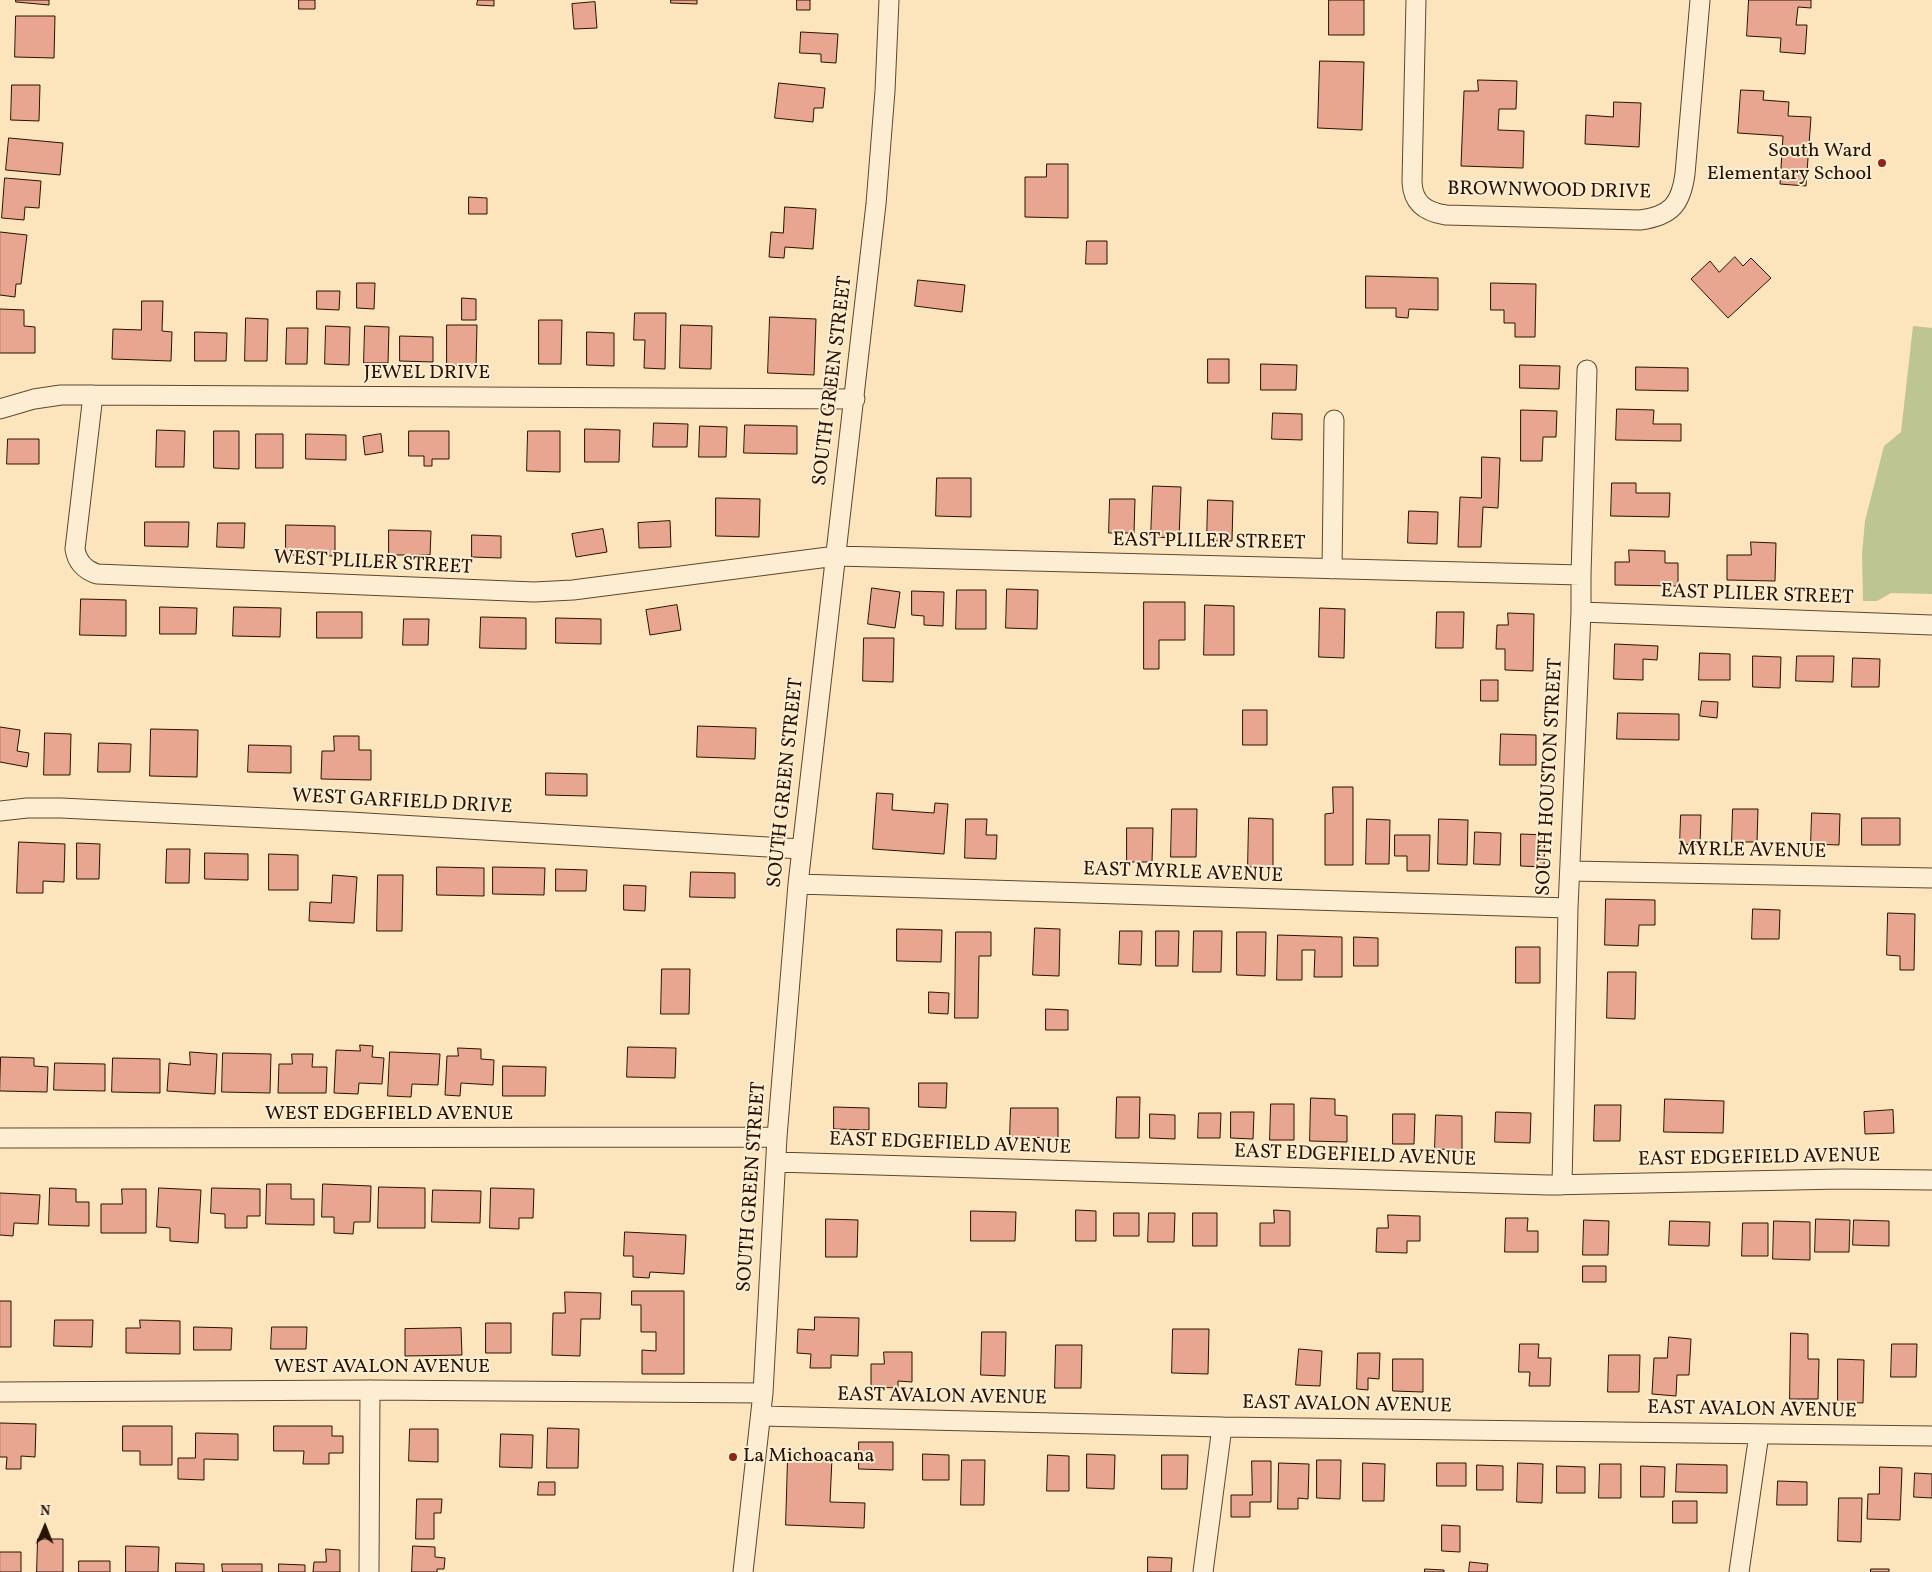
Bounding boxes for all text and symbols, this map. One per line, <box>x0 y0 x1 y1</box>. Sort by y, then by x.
place label: South Ward Elementary School <box>1707 140 1872 187</box>
marker: South Ward Elementary School <box>1876 157 1888 169</box>
street label: BROWNWOOD DRIVE <box>1447 178 1651 206</box>
street label: SOUTH GREEN STREET <box>809 275 859 487</box>
street label: JEWEL DRIVE <box>364 362 490 386</box>
street label: EAST PLILER STREET <box>1112 529 1306 557</box>
street label: WEST PLILER STREET <box>273 547 473 581</box>
street label: EAST PLILER STREET <box>1660 581 1854 611</box>
street label: SOUTH HOUSTON STREET <box>1533 657 1569 897</box>
street label: SOUTH GREEN STREET <box>764 677 810 889</box>
street label: WEST GARFIELD DRIVE <box>291 785 513 821</box>
street label: MYRLE AVENUE <box>1677 839 1827 865</box>
street label: EAST MYRLE AVENUE <box>1082 859 1284 889</box>
street label: SOUTH GREEN STREET <box>734 1081 772 1293</box>
street label: WEST EDGEFIELD AVENUE <box>265 1103 513 1127</box>
street label: EAST EDGEFIELD AVENUE <box>828 1129 1072 1161</box>
street label: EAST EDGEFIELD AVENUE <box>1233 1141 1477 1173</box>
street label: EAST EDGEFIELD AVENUE <box>1638 1145 1880 1173</box>
street label: WEST AVALON AVENUE <box>274 1356 490 1380</box>
street label: EAST AVALON AVENUE <box>837 1384 1047 1412</box>
street label: EAST AVALON AVENUE <box>1242 1392 1452 1420</box>
street label: EAST AVALON AVENUE <box>1647 1397 1857 1425</box>
place label: La Michoacana <box>743 1445 875 1469</box>
marker: La Michoacana <box>727 1451 739 1463</box>
north arrow <box>20 1502 70 1552</box>
text: N <box>40 1502 51 1521</box>

